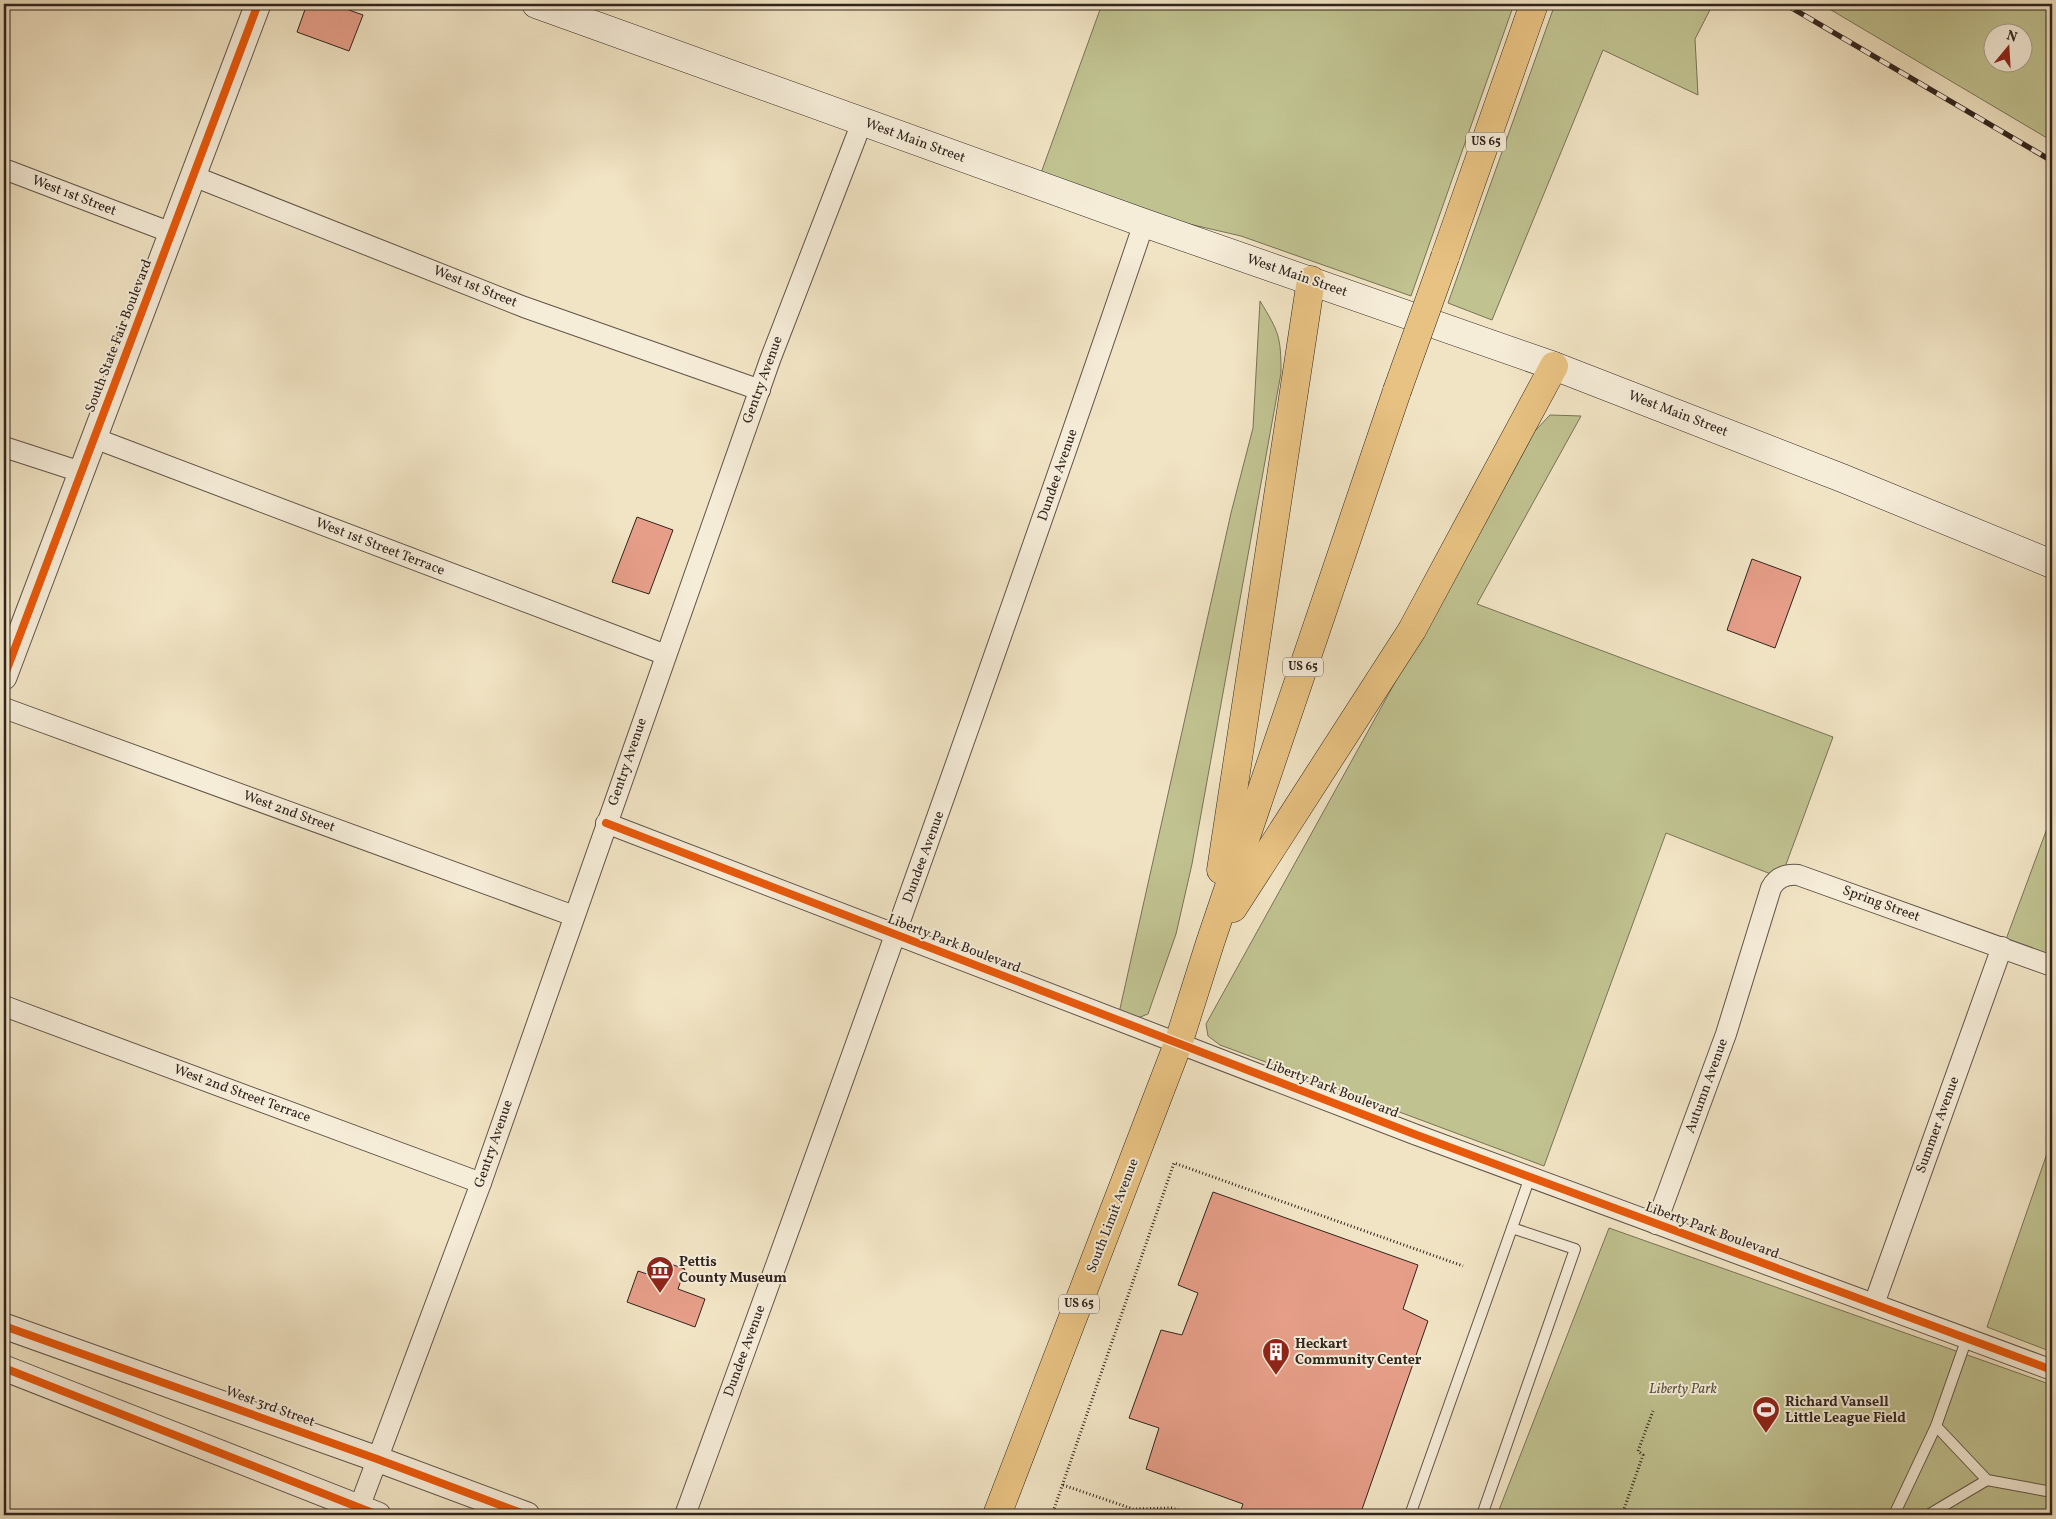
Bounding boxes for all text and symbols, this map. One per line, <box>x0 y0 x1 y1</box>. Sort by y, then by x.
north arrow <box>1984 22 2034 72</box>
text: N <box>2004 26 2019 48</box>
street label: West Main Street <box>862 114 968 168</box>
road number: US 65 <box>1466 132 1506 152</box>
street label: West 1st Street <box>29 171 119 221</box>
street label: West Main Street <box>1244 250 1350 302</box>
street label: South State Fair Boulevard <box>81 257 157 415</box>
street label: West 1st Street <box>430 262 520 313</box>
street label: Gentry Avenue <box>738 333 788 426</box>
street label: West Main Street <box>1625 386 1731 442</box>
street label: Dundee Avenue <box>1033 426 1083 524</box>
street label: West 1st Street Terrace <box>313 514 448 581</box>
road number: US 65 <box>1283 658 1323 676</box>
street label: Gentry Avenue <box>604 715 652 808</box>
street label: West 2nd Street <box>240 787 338 837</box>
street label: Dundee Avenue <box>899 808 950 905</box>
street label: Spring Street <box>1840 881 1922 927</box>
street label: Liberty Park Boulevard <box>885 910 1023 978</box>
street label: Autumn Avenue <box>1681 1036 1733 1136</box>
street label: Liberty Park Boulevard <box>1263 1055 1401 1123</box>
street label: West 2nd Street Terrace <box>171 1060 313 1128</box>
street label: Summer Avenue <box>1912 1074 1964 1176</box>
street label: Gentry Avenue <box>470 1097 518 1190</box>
street label: South Limit Avenue <box>1082 1156 1144 1276</box>
street label: Liberty Park Boulevard <box>1642 1198 1782 1264</box>
place label: Pettis County Museum <box>679 1253 787 1288</box>
museum icon: Pettis County Museum <box>645 1255 675 1294</box>
road number: US 65 <box>1059 1295 1099 1314</box>
street label: Dundee Avenue <box>720 1302 771 1399</box>
place label: Heckart Community Center <box>1295 1335 1422 1370</box>
building icon: Heckart Community Center <box>1261 1337 1291 1376</box>
park label: Liberty Park <box>1649 1380 1717 1399</box>
street label: West 3rd Street <box>223 1382 317 1432</box>
place label: Richard Vansell Little League Field <box>1785 1393 1906 1428</box>
sports icon: Richard Vansell Little League Field <box>1751 1395 1781 1434</box>

